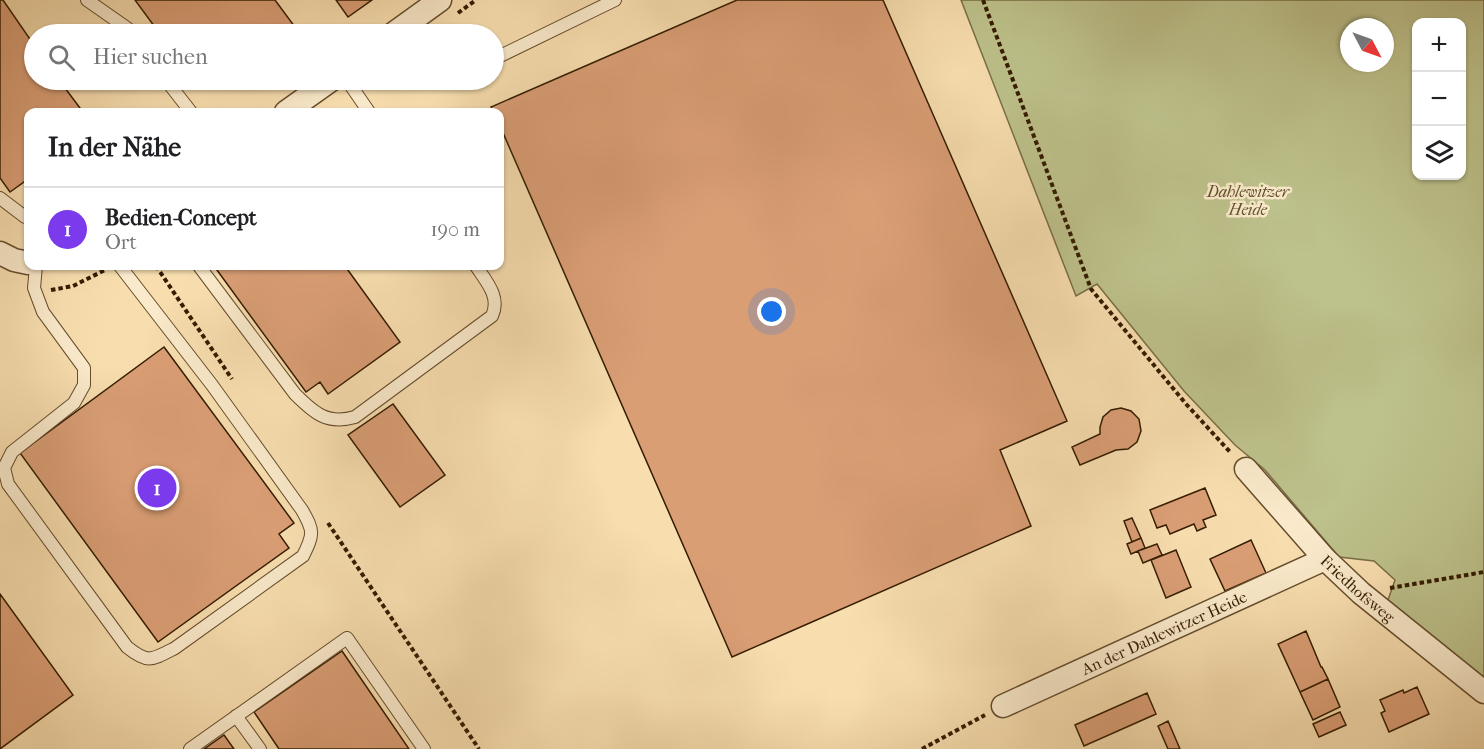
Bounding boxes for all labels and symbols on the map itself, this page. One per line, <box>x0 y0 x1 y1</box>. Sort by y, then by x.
north arrow <box>1340 18 1394 72</box>
park label: Dahlewitzer Heide <box>1206 182 1291 219</box>
your location <box>757 297 786 326</box>
pin: 1 <box>138 466 176 510</box>
street label: Friedhofsweg <box>1317 551 1399 627</box>
street label: An der Dahlewitzer Heide <box>1078 587 1250 679</box>

